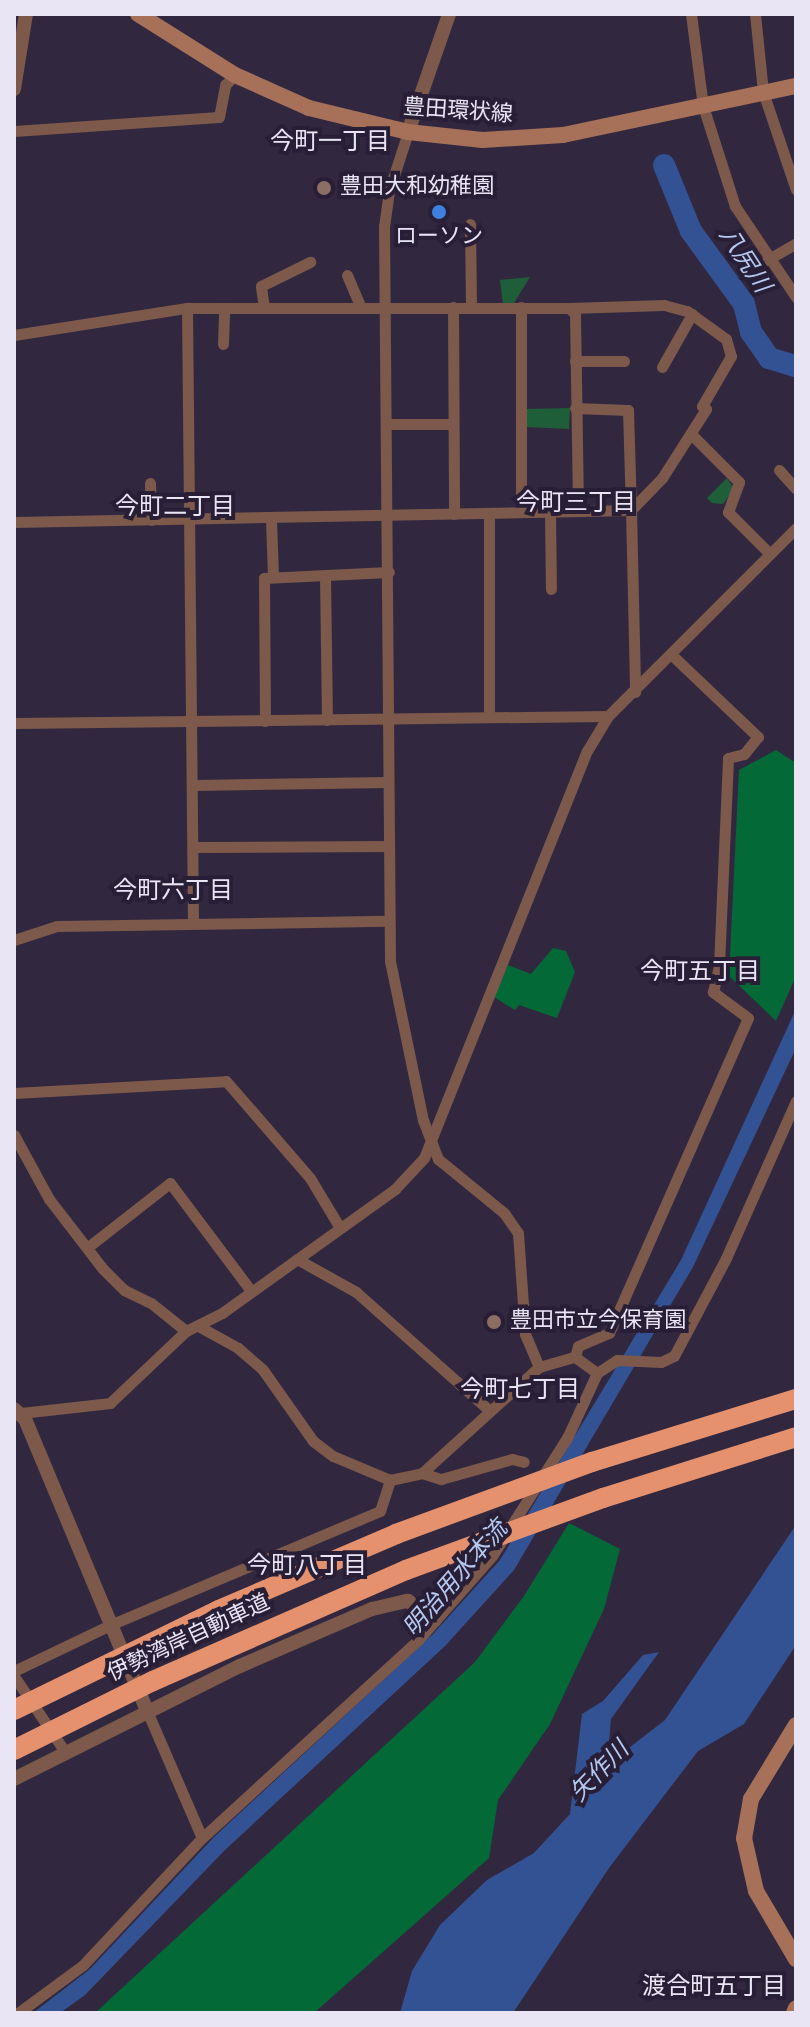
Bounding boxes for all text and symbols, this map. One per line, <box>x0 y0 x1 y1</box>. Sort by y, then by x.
street label: 豊田環状線 <box>402 95 514 129</box>
district label: 今町一丁目 <box>270 130 390 158</box>
place label: 豊田大和幼稚園 <box>340 175 494 201</box>
marker: 豊田大和幼稚園 <box>315 179 333 197</box>
marker: ローソン <box>430 203 448 221</box>
water label: 八尻川 <box>711 223 775 299</box>
place label: ローソン <box>395 225 483 251</box>
district label: 今町三丁目 <box>516 491 636 519</box>
district label: 今町二丁目 <box>115 495 235 523</box>
district label: 今町六丁目 <box>113 879 233 907</box>
district label: 今町五丁目 <box>640 960 760 988</box>
place label: 豊田市立今保育園 <box>510 1309 686 1335</box>
marker: 豊田市立今保育園 <box>485 1313 503 1331</box>
district label: 今町七丁目 <box>460 1378 580 1406</box>
water label: 明治用水本流 <box>399 1516 515 1644</box>
district label: 今町八丁目 <box>247 1554 367 1582</box>
street label: 伊勢湾岸自動車道 <box>104 1590 274 1688</box>
water label: 矢作川 <box>566 1737 636 1809</box>
district label: 渡合町五丁目 <box>642 1975 786 2003</box>

